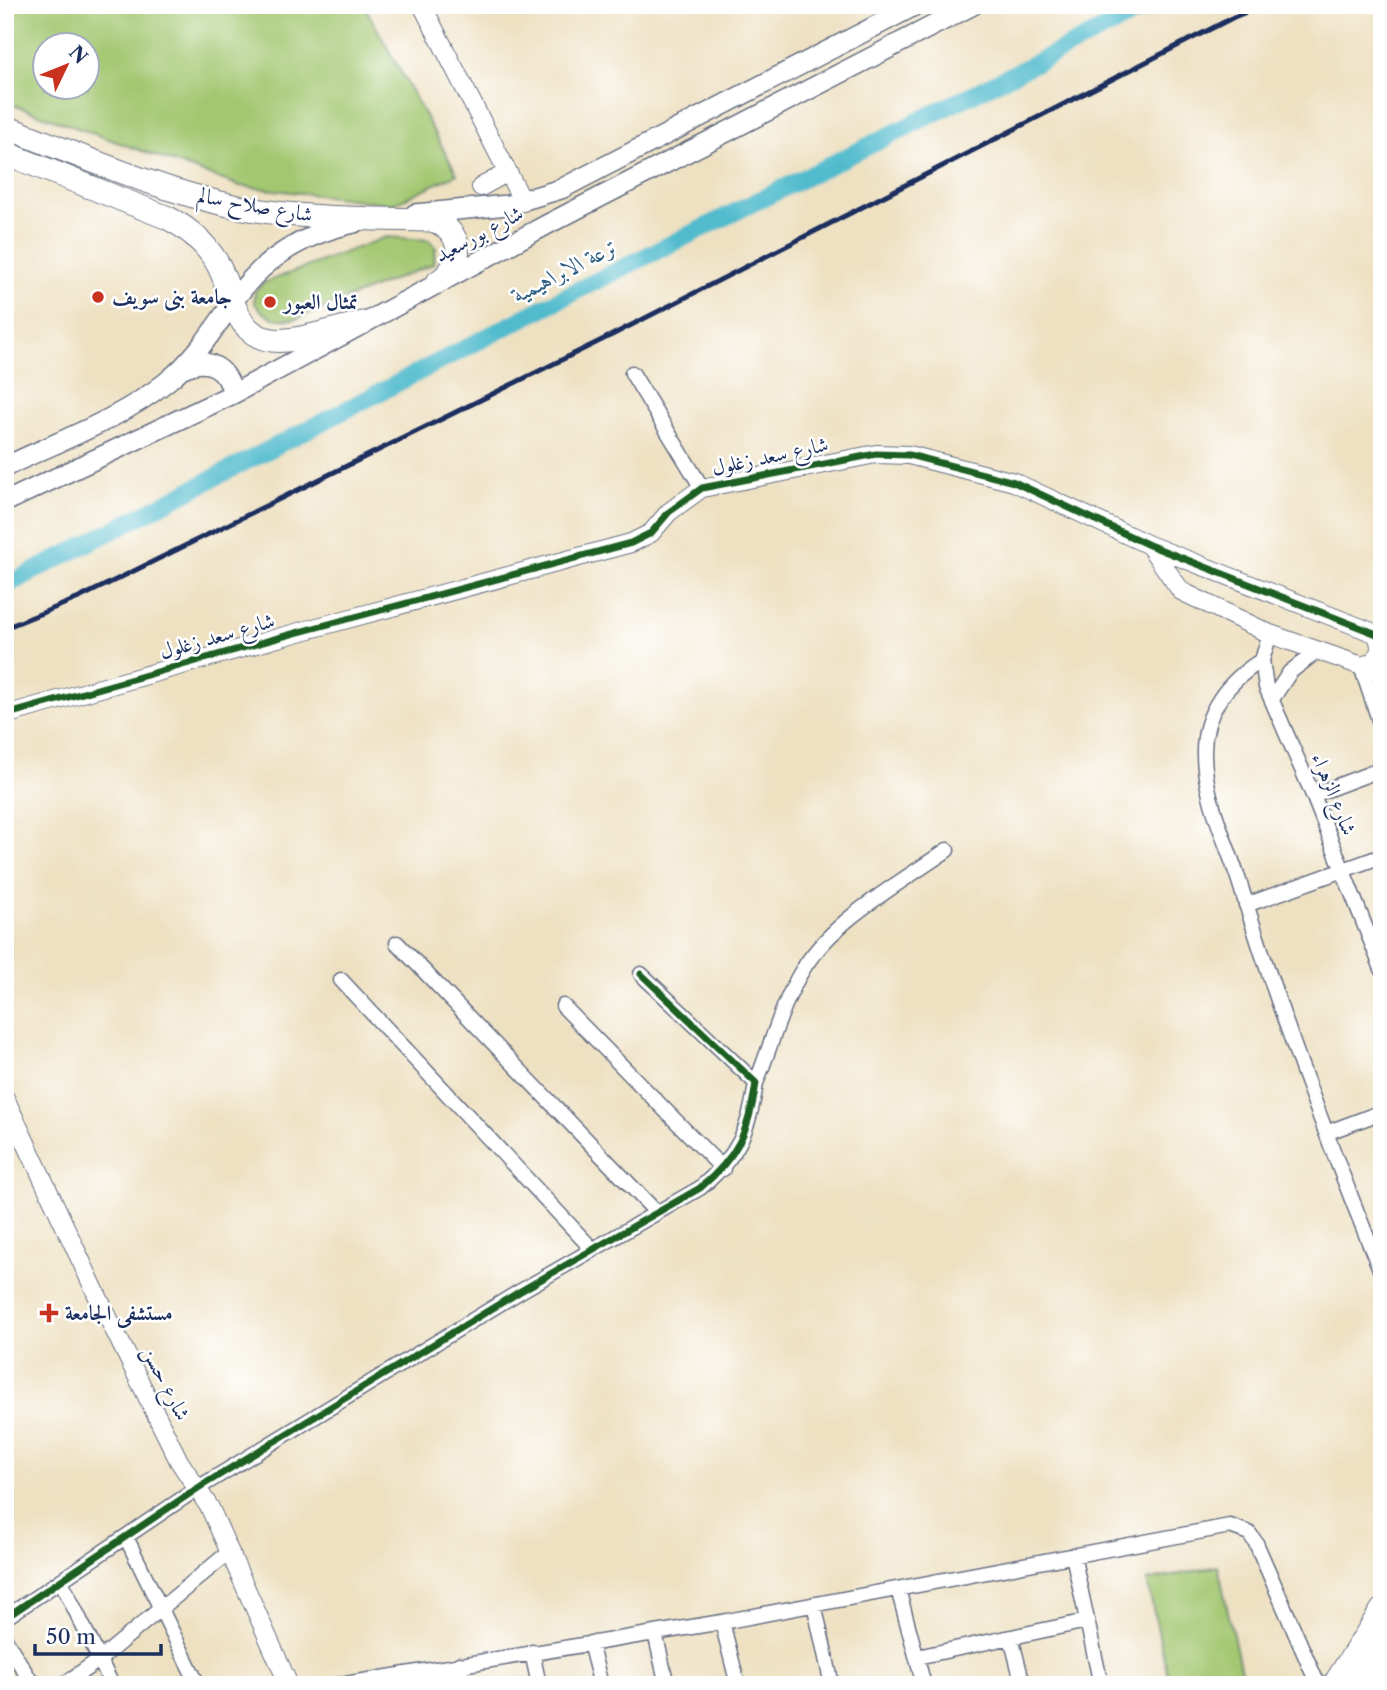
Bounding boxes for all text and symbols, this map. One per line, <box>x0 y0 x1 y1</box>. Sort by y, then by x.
north arrow <box>32 32 102 102</box>
text: N <box>64 41 92 69</box>
street label: شارع صلاح سالم <box>194 182 315 234</box>
street label: شارع بورسعيد <box>430 200 530 272</box>
water label: ترعة الابراهيمية <box>506 231 622 309</box>
place label: جامعة بنى سويف <box>112 284 232 311</box>
marker: جامعة بنى سويف <box>90 289 106 305</box>
place label: تمثال العبور <box>282 289 358 315</box>
marker: تمثال العبور <box>262 294 278 310</box>
street label: شارع سعد زغلول <box>709 431 832 486</box>
street label: شارع سعد زغلول <box>156 607 279 670</box>
street label: شارع الزهراء <box>1301 749 1362 841</box>
place label: مستشفى الجامعة <box>65 1300 173 1329</box>
marker: مستشفى الجامعة <box>39 1303 59 1323</box>
street label: شارع حسن <box>132 1341 196 1427</box>
scale bar <box>35 1613 161 1657</box>
text: 50 m <box>46 1624 96 1649</box>

